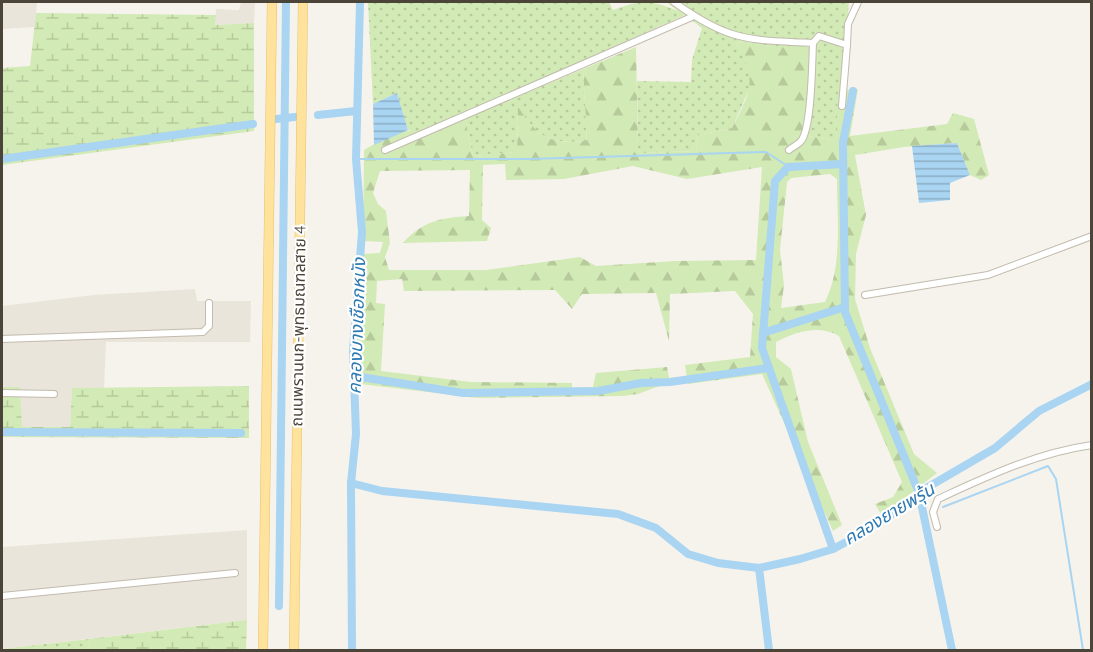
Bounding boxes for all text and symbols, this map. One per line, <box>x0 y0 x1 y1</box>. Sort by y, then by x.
street label: ถนนพรานนก-พุทธมณฑลสาย 4 <box>286 225 310 427</box>
water label: คลองบางเชือกหนัง <box>343 256 370 395</box>
water label: คลองยายพรุ้น <box>839 477 939 550</box>

